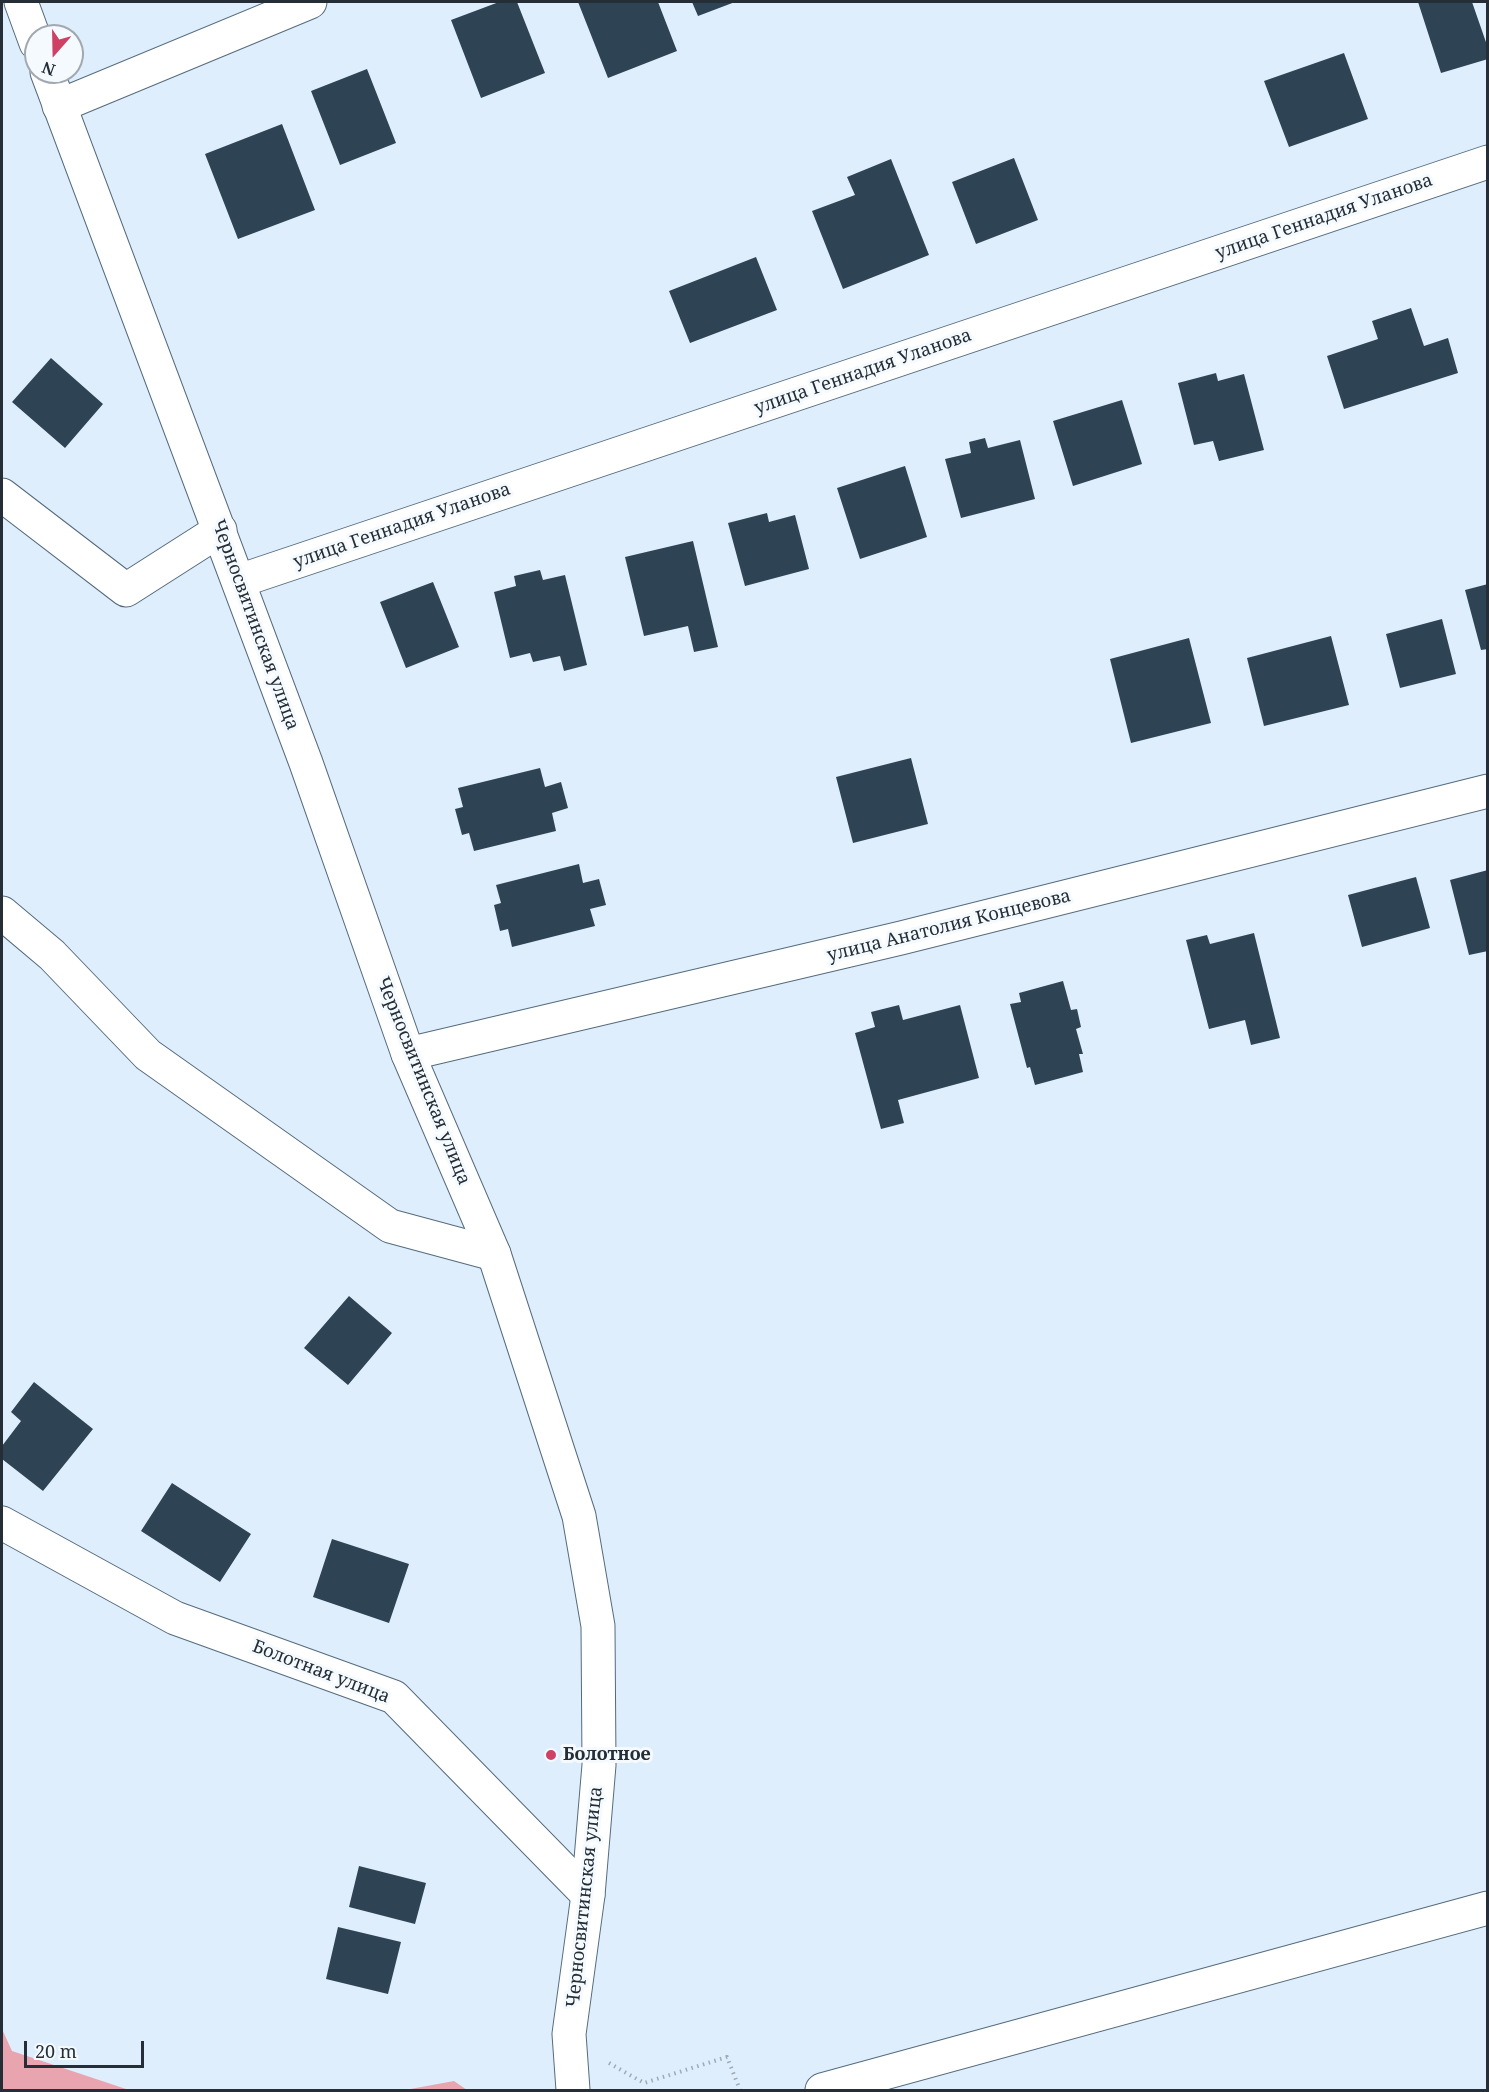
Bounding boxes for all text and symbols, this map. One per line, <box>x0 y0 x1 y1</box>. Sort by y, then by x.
north arrow <box>24 24 84 84</box>
text: N <box>39 57 58 82</box>
street label: улица Геннадия Уланова <box>1213 170 1435 264</box>
street label: улица Геннадия Уланова <box>752 325 974 419</box>
street label: улица Геннадия Уланова <box>291 479 513 573</box>
street label: Черносвитинская улица <box>207 517 303 733</box>
street label: улица Анатолия Концевова <box>825 885 1073 967</box>
street label: Черносвитинская улица <box>371 974 475 1188</box>
street label: Болотная улица <box>249 1636 393 1708</box>
place label: Болотное <box>563 1744 651 1766</box>
marker: Болотное <box>544 1748 558 1762</box>
street label: Черносвитинская улица <box>563 1785 607 2009</box>
scale bar <box>27 2029 147 2067</box>
text: 20 m <box>35 2039 77 2063</box>

